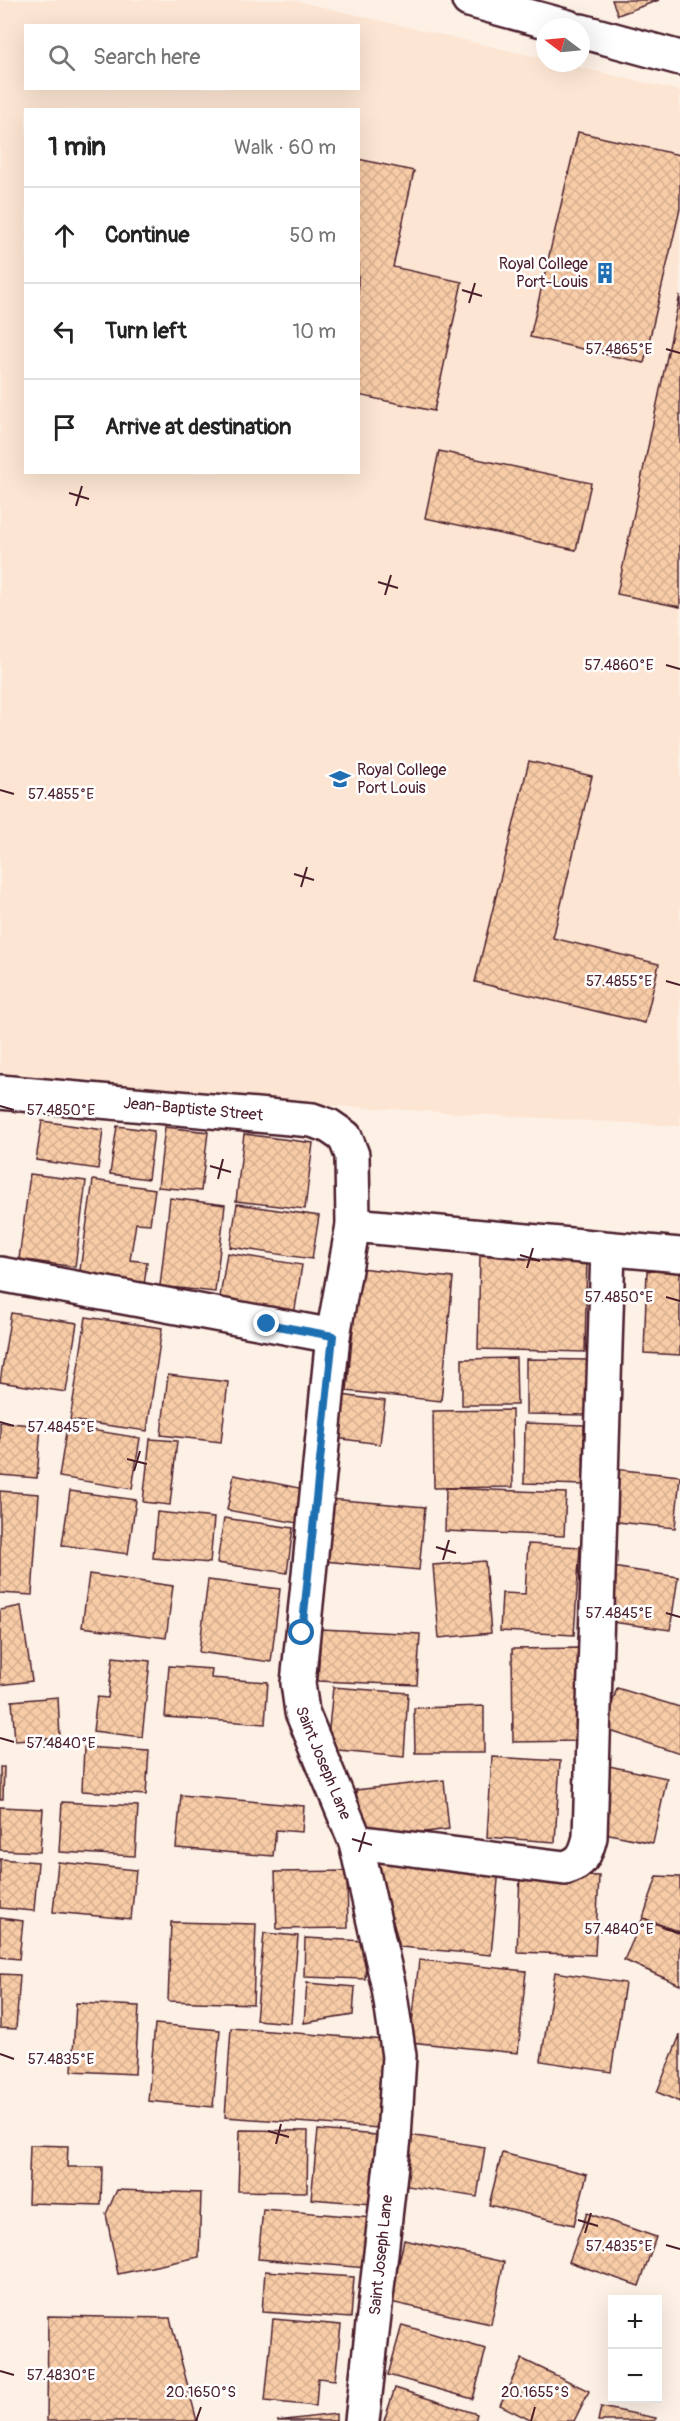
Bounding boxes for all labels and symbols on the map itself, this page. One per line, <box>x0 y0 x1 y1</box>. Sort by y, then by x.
north arrow <box>536 18 590 72</box>
place label: Royal College Port-Louis <box>499 254 588 292</box>
building icon: Royal College Port-Louis <box>593 261 617 285</box>
text: 57.4865°E <box>586 340 653 359</box>
text: 57.4860°E <box>585 656 654 675</box>
place label: Royal College Port Louis <box>357 760 446 798</box>
school or university icon: Royal College Port Louis <box>328 767 352 791</box>
text: 57.4855°E <box>28 785 94 804</box>
text: 57.4855°E <box>586 972 652 991</box>
street label: Jean-Baptiste Street <box>123 1093 264 1126</box>
text: 57.4850°E <box>27 1101 95 1120</box>
text: 57.4850°E <box>585 1288 653 1307</box>
route end <box>253 1310 279 1336</box>
text: 57.4845°E <box>28 1418 95 1437</box>
text: 57.4845°E <box>586 1604 653 1623</box>
route start <box>288 1619 314 1645</box>
street label: Saint Joseph Lane <box>291 1705 356 1823</box>
text: 57.4840°E <box>27 1734 96 1753</box>
text: 57.4840°E <box>585 1920 654 1939</box>
text: 57.4835°E <box>28 2050 94 2069</box>
street label: Saint Joseph Lane <box>365 2194 397 2316</box>
text: 57.4835°E <box>586 2237 652 2256</box>
text: 57.4830°E <box>27 2366 95 2385</box>
text: 20.1650°S <box>166 2383 236 2402</box>
text: 20.1655°S <box>501 2383 569 2402</box>

